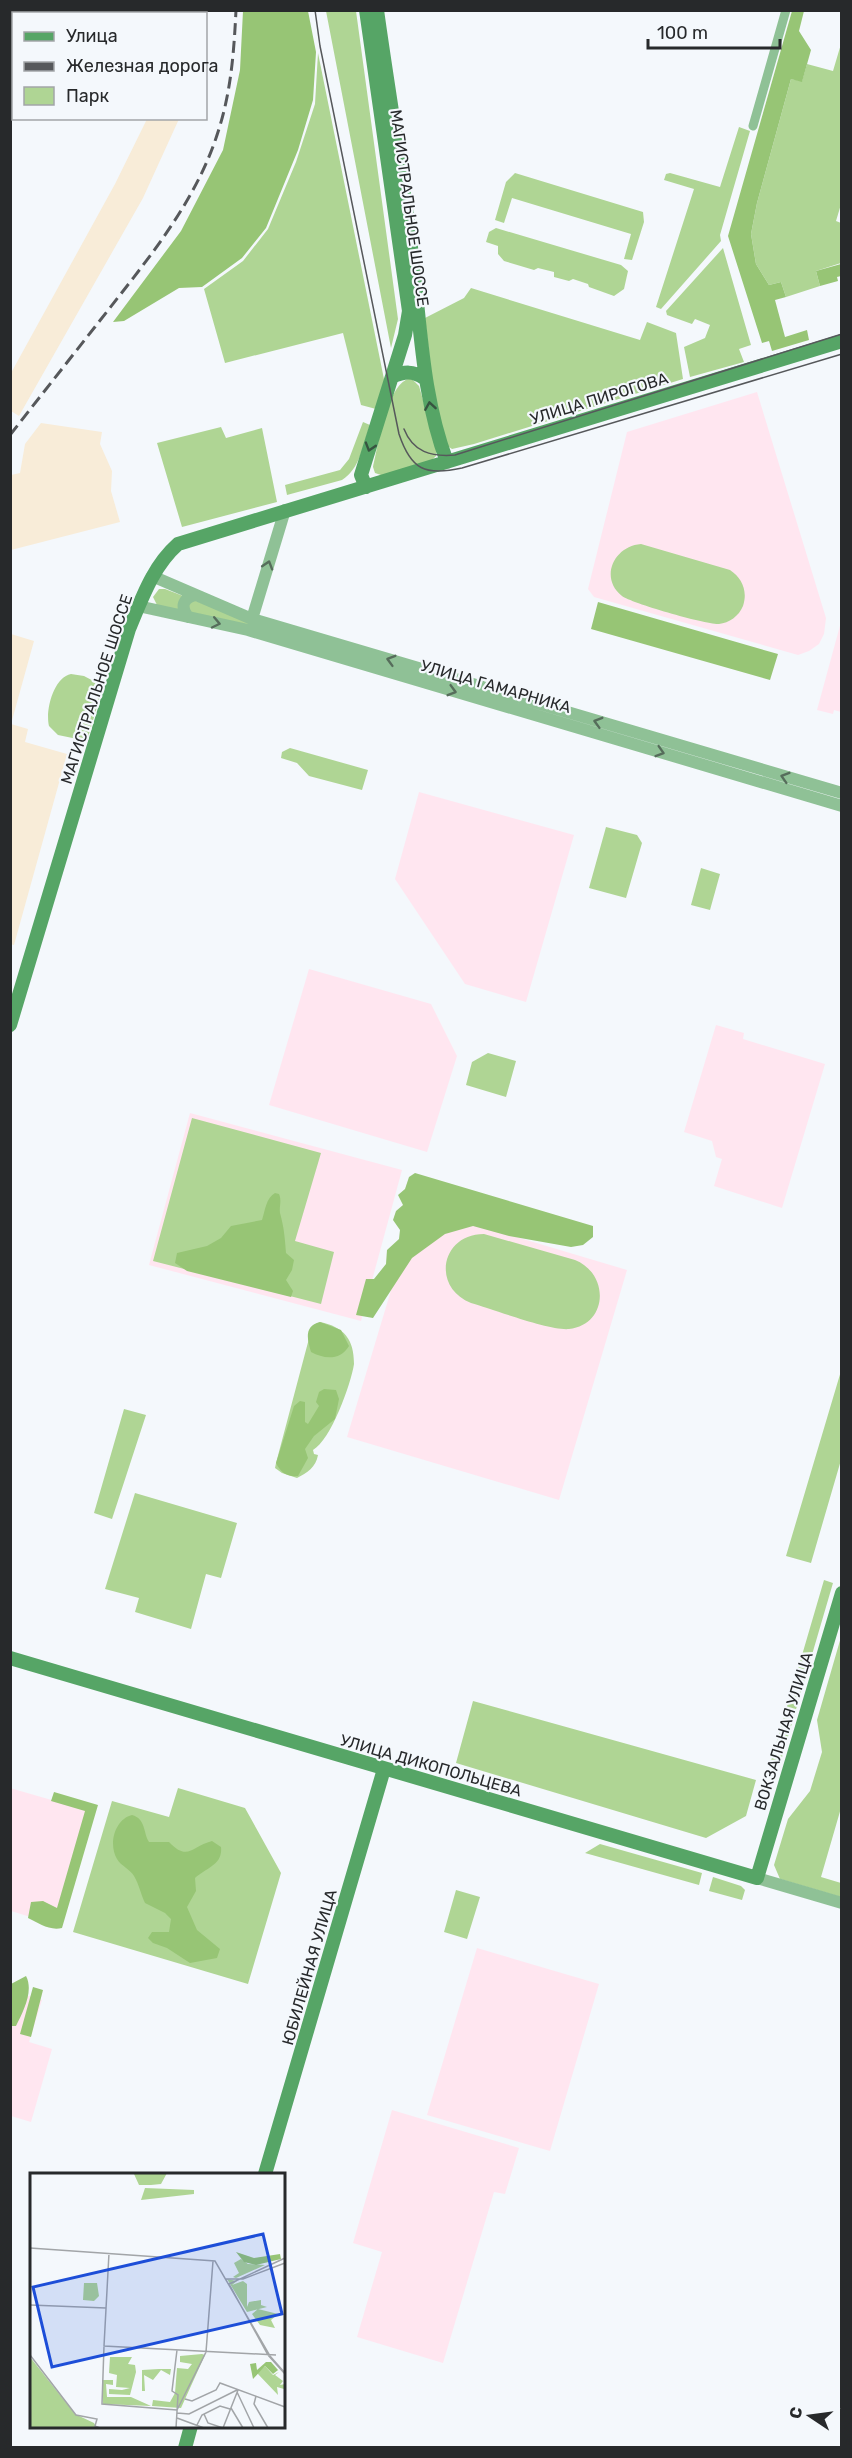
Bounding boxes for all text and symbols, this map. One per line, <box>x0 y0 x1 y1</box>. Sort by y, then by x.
legend <box>12 12 207 120</box>
scale bar <box>648 12 780 50</box>
text: 100 m <box>657 22 708 44</box>
text: Улица <box>66 25 118 47</box>
text: Железная дорога <box>66 55 219 77</box>
text: Парк <box>66 85 110 107</box>
street label: МАГИСТРАЛЬНОЕ ШОССЕ <box>386 108 433 308</box>
street label: УЛИЦА ПИРОГОВА <box>528 368 671 429</box>
one-way arrow <box>424 401 437 411</box>
one-way arrow <box>365 441 377 452</box>
one-way arrow <box>261 560 273 571</box>
street label: МАГИСТРАЛЬНОЕ ШОССЕ <box>57 592 136 787</box>
one-way arrow <box>211 616 221 629</box>
one-way arrow <box>386 655 397 667</box>
street label: УЛИЦА ГАМАРНИКА <box>418 656 573 717</box>
one-way arrow <box>447 684 457 696</box>
one-way arrow <box>593 716 603 729</box>
one-way arrow <box>654 745 665 757</box>
one-way arrow <box>780 772 791 784</box>
street label: ВОКЗАЛЬНАЯ УЛИЦА <box>750 1649 817 1813</box>
street label: УЛИЦА ДИКОПОЛЬЦЕВА <box>338 1730 524 1801</box>
street label: ЮБИЛЕЙНАЯ УЛИЦА <box>278 1887 341 2047</box>
inset map <box>30 2173 285 2428</box>
north arrow <box>780 2386 840 2446</box>
text: С <box>785 2405 806 2420</box>

